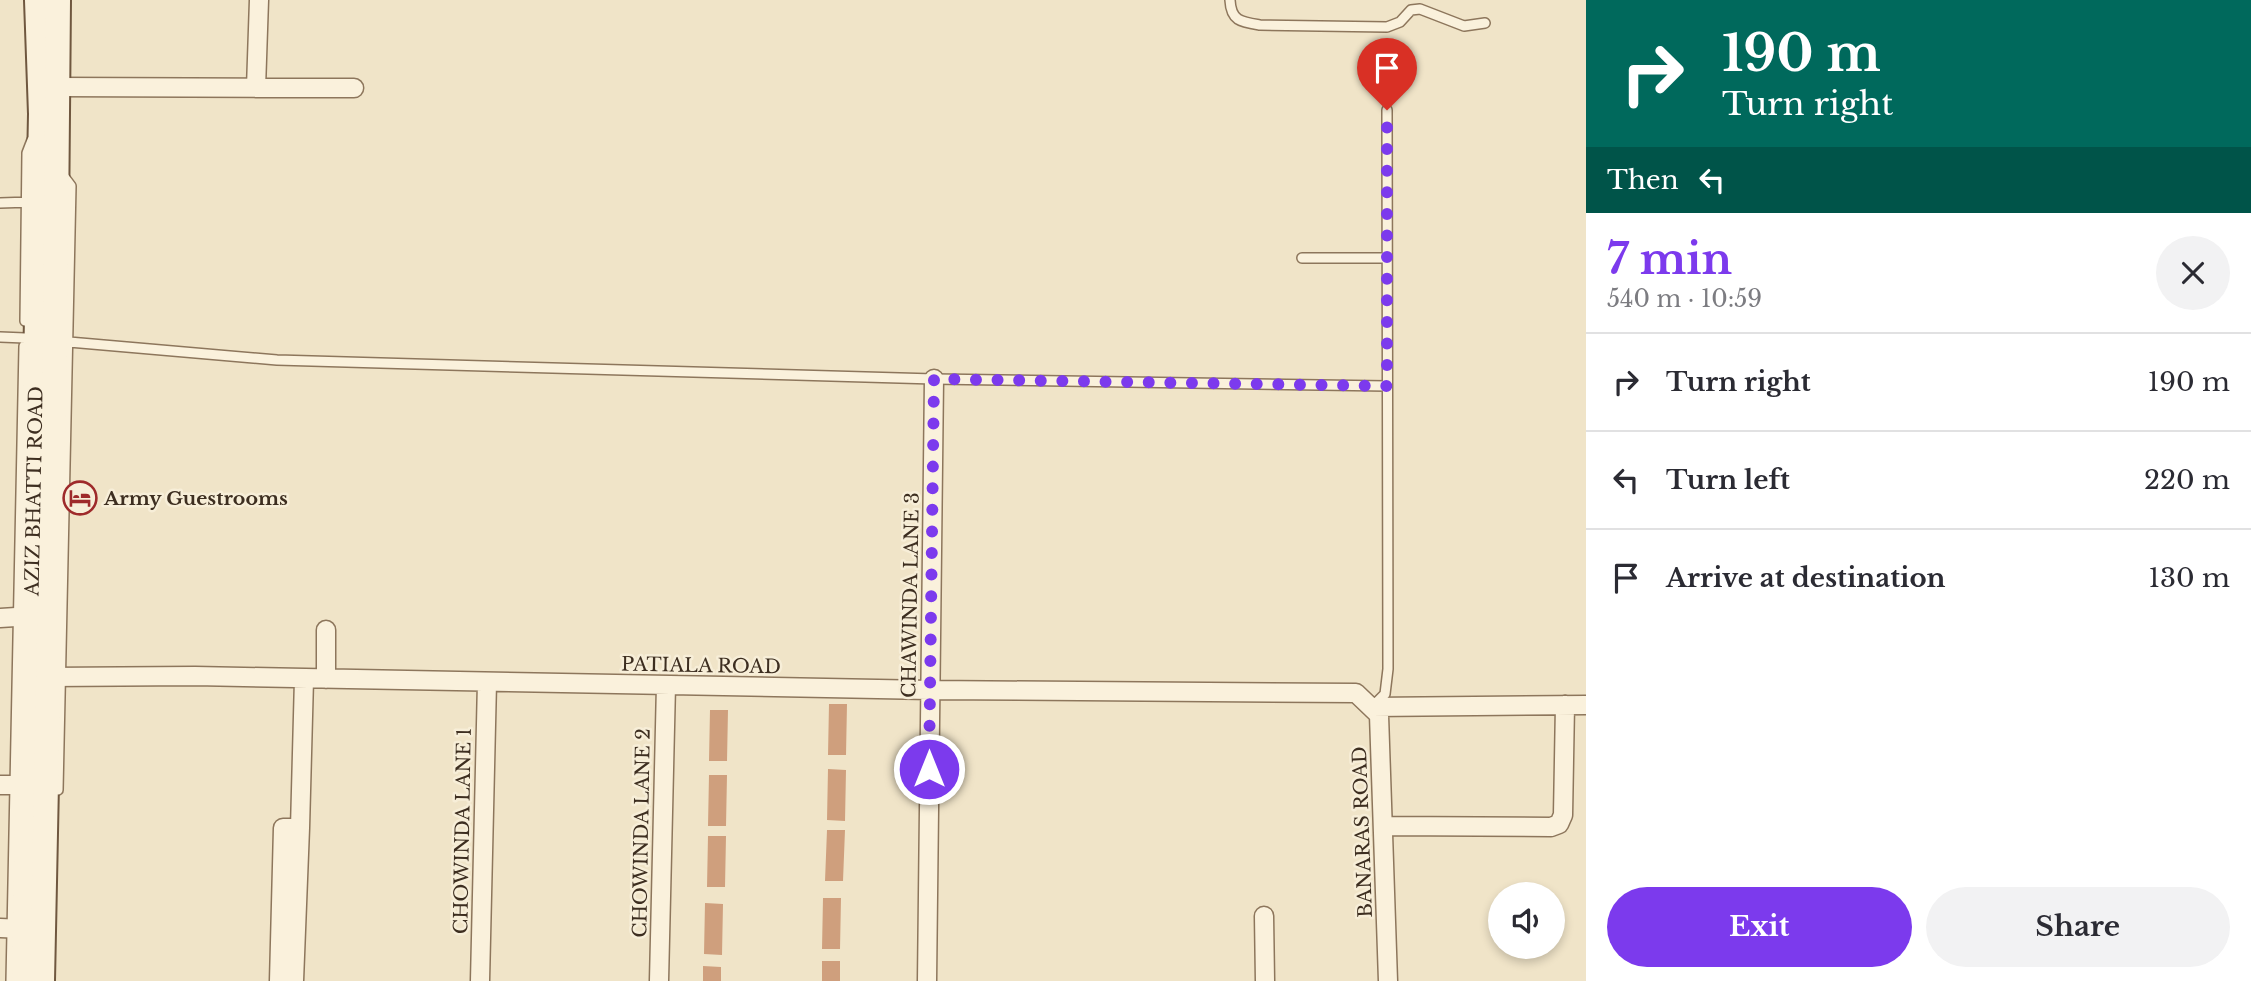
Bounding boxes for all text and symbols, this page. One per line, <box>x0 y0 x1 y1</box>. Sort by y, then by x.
text: 190 m <box>1722 23 1881 84</box>
icon: right <box>1607 28 1698 119</box>
pin <box>1357 38 1417 110</box>
icon: arrive <box>1368 49 1406 87</box>
text: Turn right <box>1722 84 1893 124</box>
icon: left <box>1693 161 1731 199</box>
text: Then <box>1607 164 1679 196</box>
text: 7 min <box>1607 233 1732 285</box>
button: close <box>2156 236 2230 310</box>
text: 540 m · 10:59 <box>1607 285 1762 313</box>
icon: right <box>1607 363 1645 401</box>
text: Turn right <box>1666 366 1811 398</box>
text: 190 m <box>2148 366 2230 398</box>
street label: AZIZ BHATTI ROAD <box>21 386 48 597</box>
icon: left <box>1607 461 1645 499</box>
text: Turn left <box>1666 464 1790 496</box>
text: 220 m <box>2144 464 2230 496</box>
hotel icon: Army Guestrooms <box>61 479 99 517</box>
place label: Army Guestrooms <box>103 487 288 510</box>
street label: CHAWINDA LANE 3 <box>897 492 924 698</box>
icon: arrive <box>1607 559 1645 597</box>
text: Arrive at destination <box>1666 562 1946 594</box>
text: 130 m <box>2148 562 2230 594</box>
street label: PATIALA ROAD <box>621 653 781 678</box>
street label: CHOWINDA LANE 1 <box>449 728 476 934</box>
street label: CHOWINDA LANE 2 <box>628 728 655 938</box>
position arrow <box>892 732 966 806</box>
street label: BANARAS ROAD <box>1348 746 1377 918</box>
map controls <box>1488 882 1565 959</box>
button: sound <box>1488 882 1565 959</box>
button: Exit <box>1607 887 1912 967</box>
button: Share <box>1926 887 2230 967</box>

